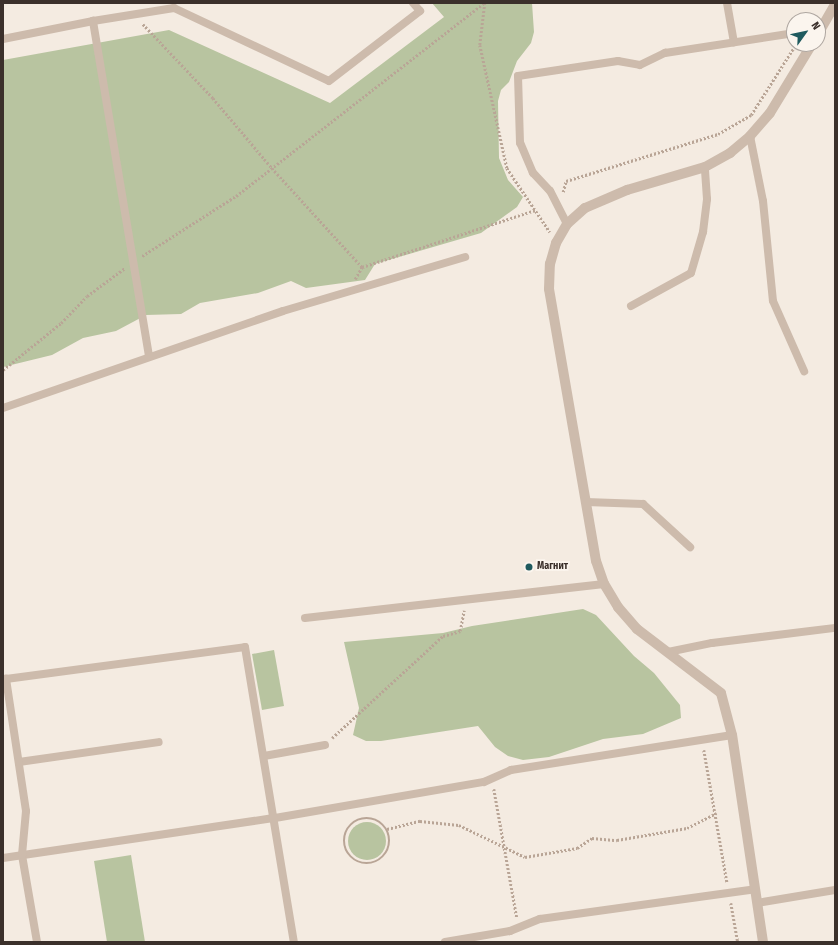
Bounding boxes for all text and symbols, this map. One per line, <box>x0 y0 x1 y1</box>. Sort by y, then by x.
north arrow <box>786 12 826 52</box>
text: N <box>808 19 823 32</box>
place label: Магнит <box>537 561 568 573</box>
marker: Магнит <box>524 562 534 572</box>

